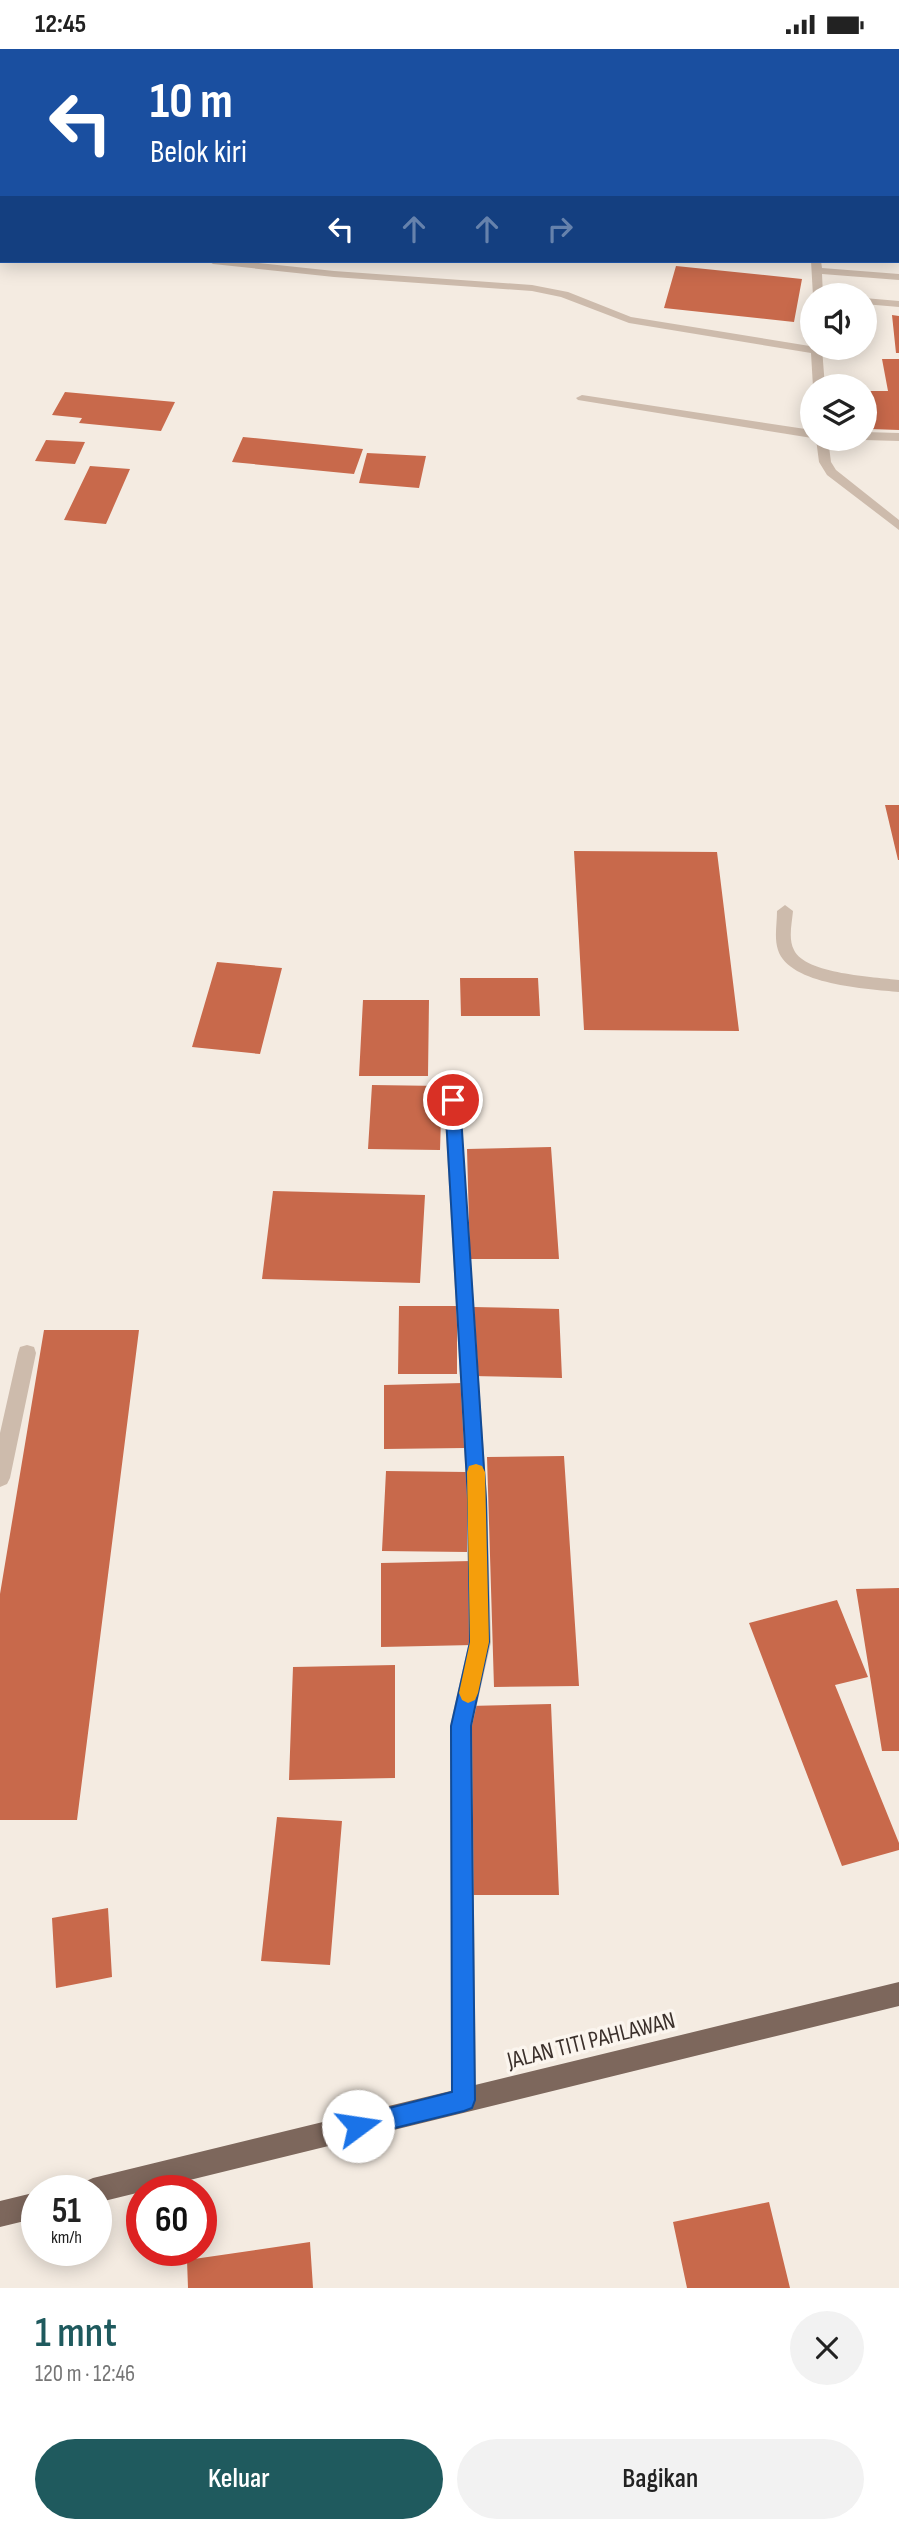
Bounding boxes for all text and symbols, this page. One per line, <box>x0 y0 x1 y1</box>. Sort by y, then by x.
text: 12:45 <box>35 9 86 40</box>
text: 10 m <box>150 73 233 132</box>
icon: left <box>35 77 126 168</box>
text: Belok kiri <box>150 133 247 172</box>
icon: left <box>322 210 360 248</box>
icon: ahead <box>395 210 433 248</box>
icon: ahead <box>468 210 506 248</box>
icon: right <box>541 210 579 248</box>
map controls <box>800 283 877 451</box>
button: sound <box>800 283 877 360</box>
button: layers <box>800 374 877 451</box>
pin <box>423 1070 483 1130</box>
icon: arrive <box>434 1081 472 1119</box>
street label: JALAN TITI PAHLAWAN <box>503 2006 678 2076</box>
position arrow <box>321 2089 395 2163</box>
speed limit sign: 60 <box>126 2175 217 2266</box>
text: 51 <box>52 2190 81 2233</box>
text: km/h <box>51 2227 82 2248</box>
text: 1 mnt <box>35 2308 117 2359</box>
button: close <box>790 2311 864 2385</box>
text: 120 m · 12:46 <box>35 2360 135 2388</box>
button: Keluar <box>35 2439 443 2519</box>
button: Bagikan <box>457 2439 864 2519</box>

